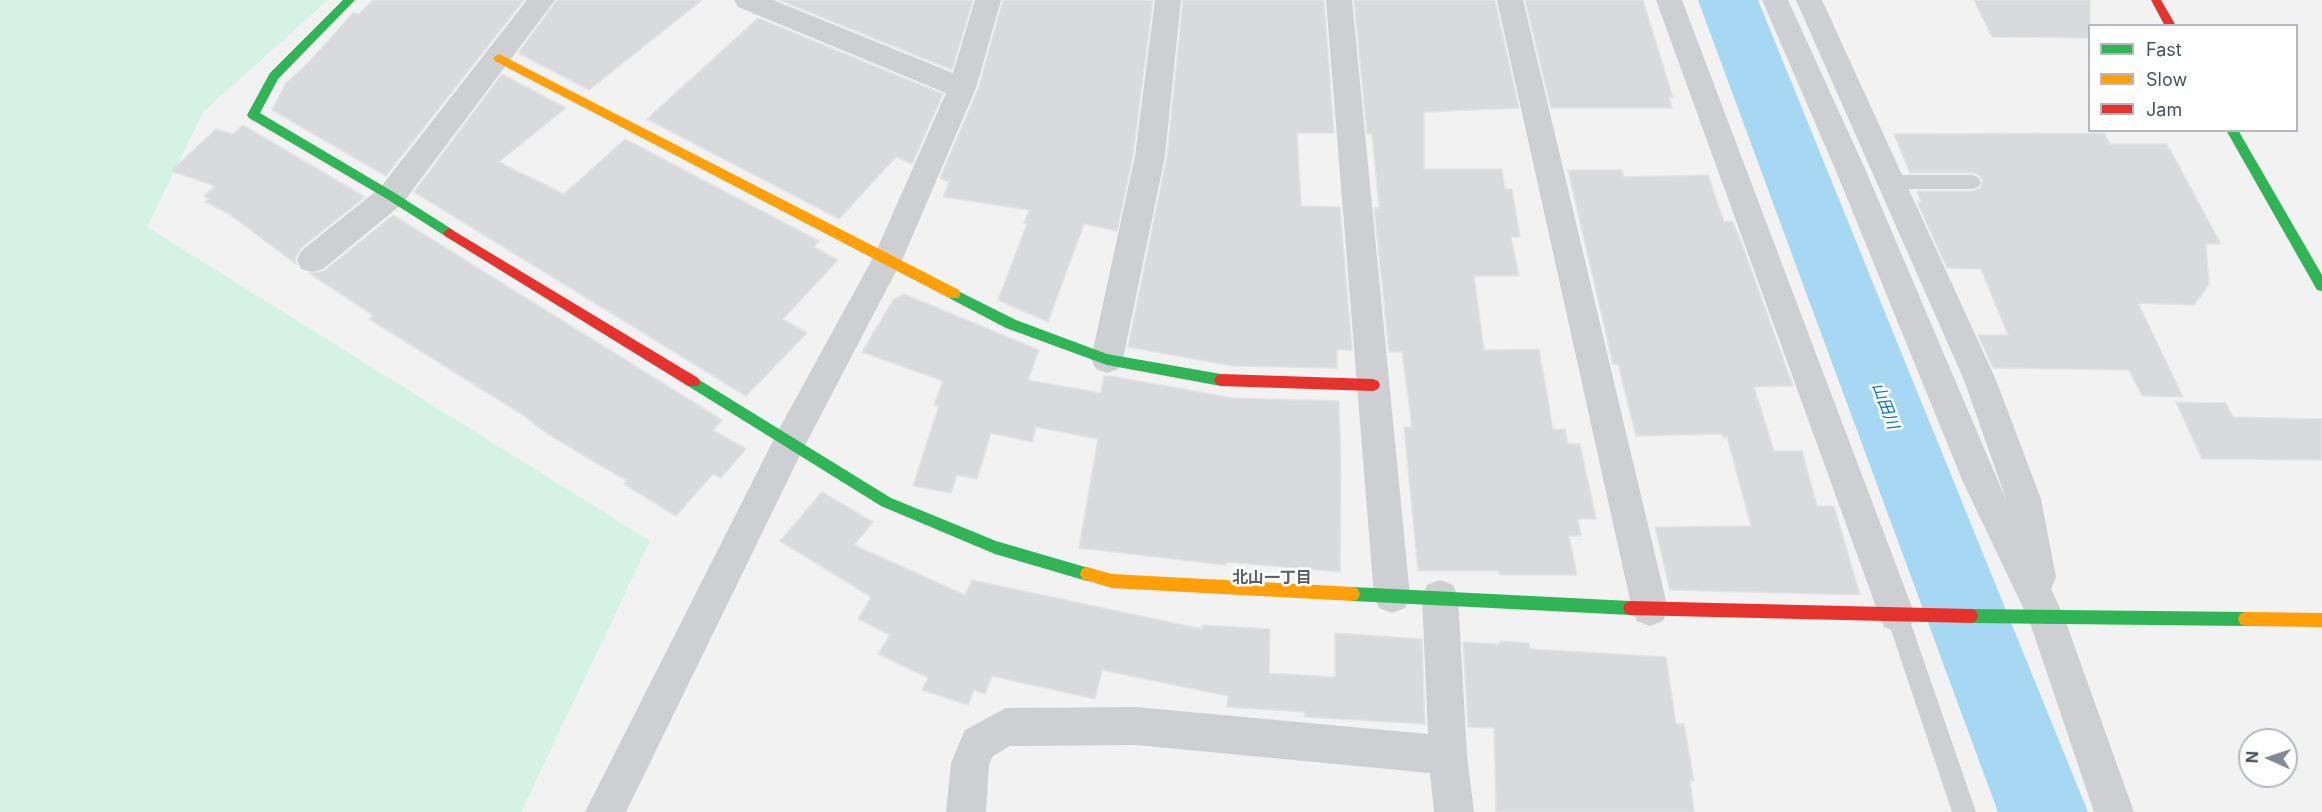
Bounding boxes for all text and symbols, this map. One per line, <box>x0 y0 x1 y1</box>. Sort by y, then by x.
legend <box>2088 24 2298 132</box>
text: Fast <box>2146 39 2182 60</box>
text: Slow <box>2146 69 2187 90</box>
text: Jam <box>2146 99 2182 120</box>
water label: 山田川 <box>1867 380 1903 432</box>
district label: 北山一丁目 <box>1232 568 1312 588</box>
north arrow <box>2238 728 2298 788</box>
text: N <box>2242 751 2262 764</box>

